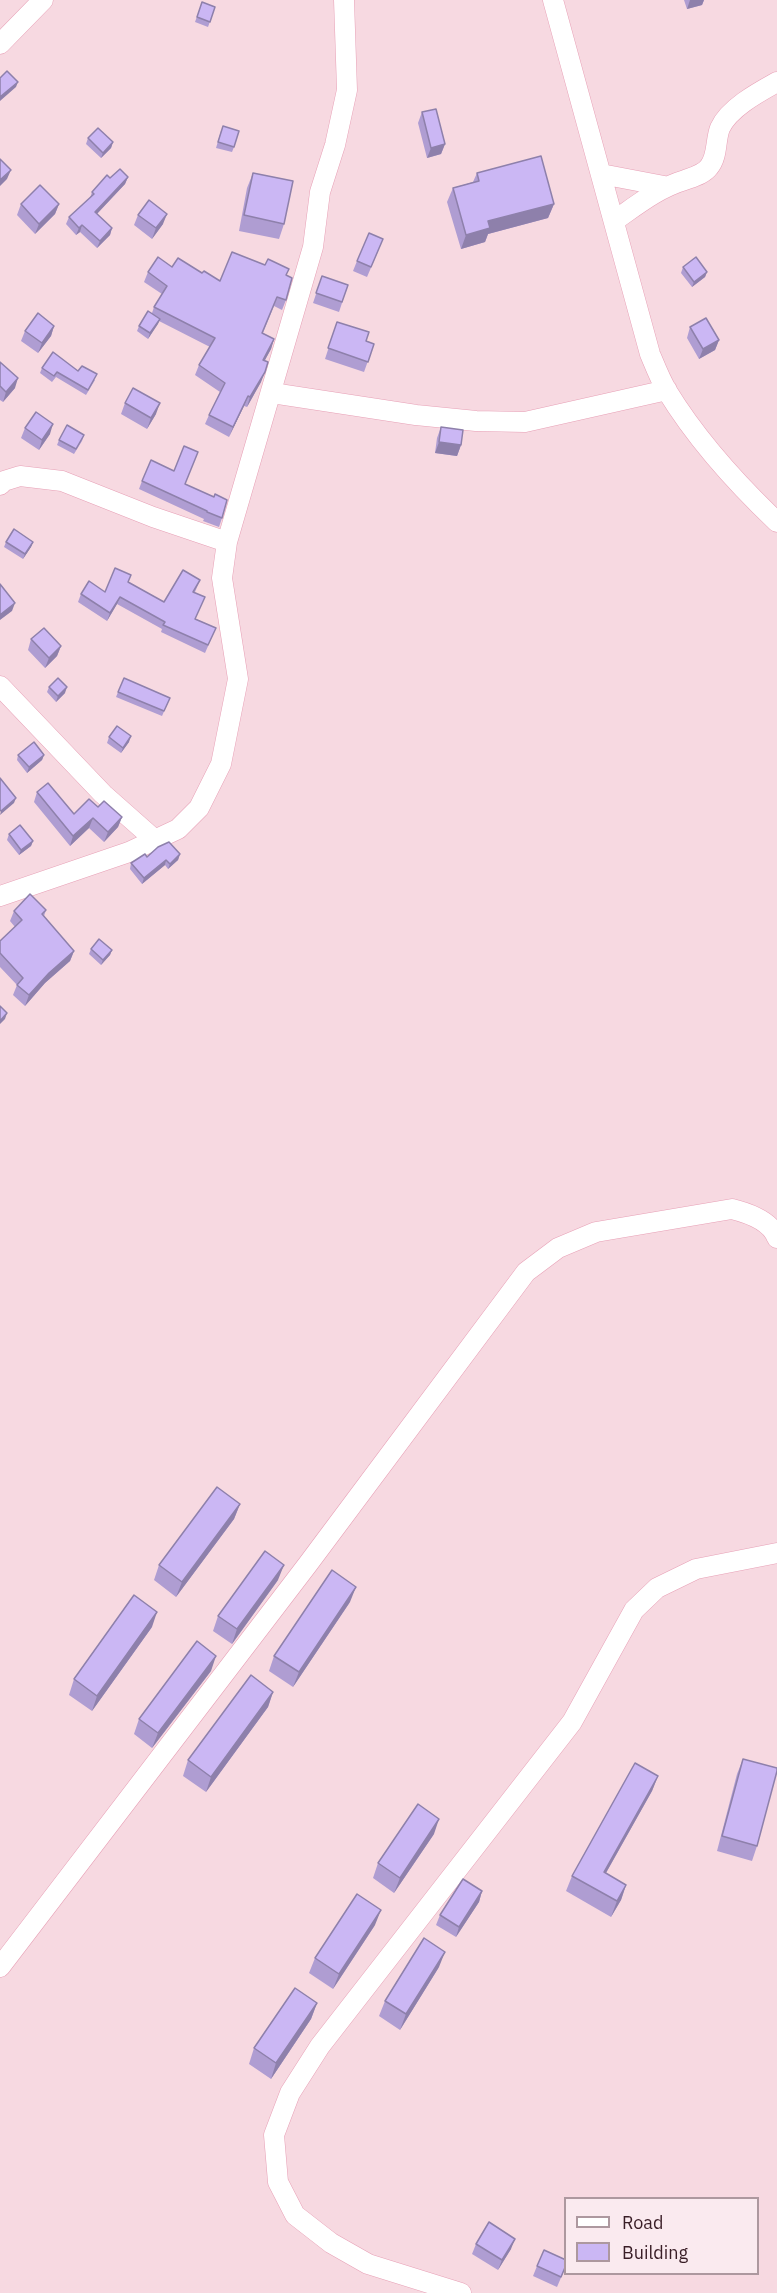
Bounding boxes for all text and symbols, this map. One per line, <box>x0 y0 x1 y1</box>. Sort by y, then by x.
legend <box>564 2197 759 2275</box>
text: Road <box>622 2211 663 2234</box>
text: Building <box>622 2241 688 2264</box>

